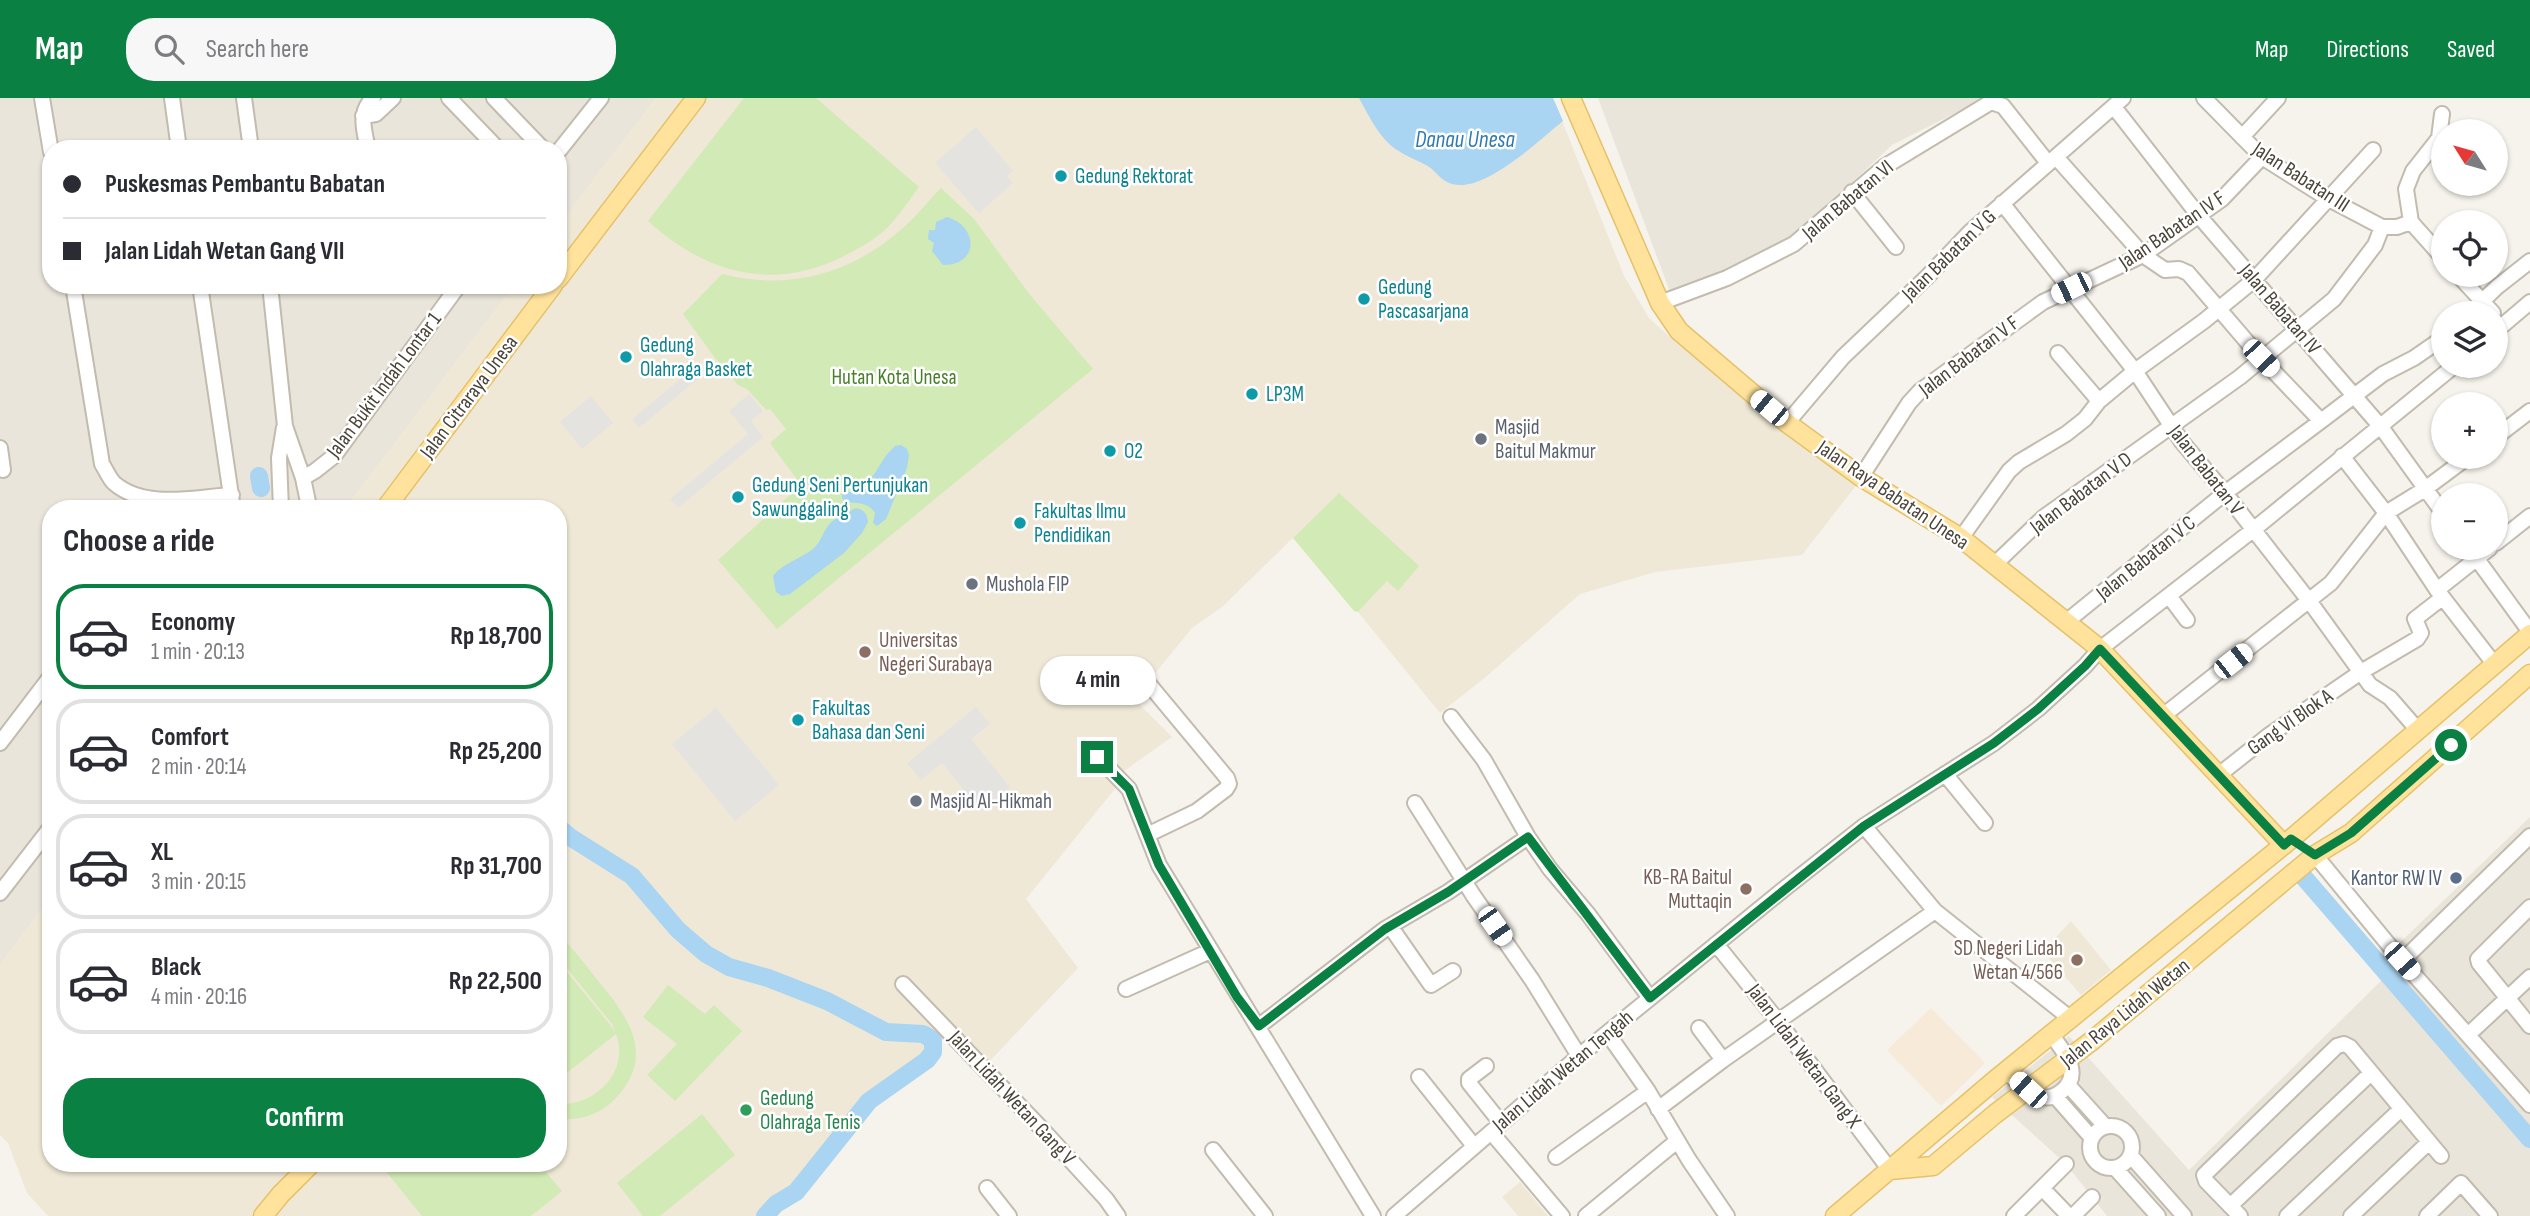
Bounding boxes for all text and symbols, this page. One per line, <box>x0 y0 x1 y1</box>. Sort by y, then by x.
search box <box>126 18 616 81</box>
text: Map <box>35 29 84 69</box>
icon: search <box>150 30 188 68</box>
text: Search here <box>206 34 309 65</box>
text: Map <box>2255 35 2288 64</box>
text: Directions <box>2326 35 2409 64</box>
text: Saved <box>2447 35 2495 64</box>
north arrow <box>2431 119 2508 196</box>
map controls <box>2431 119 2508 560</box>
water label: Danau Unesa <box>1415 126 1515 154</box>
street label: Jalan Babatan III <box>2247 136 2354 218</box>
street label: Jalan Babatan VI <box>1797 155 1899 246</box>
place label: Gedung Rektorat <box>1075 164 1193 189</box>
marker: Gedung Rektorat <box>1053 168 1069 184</box>
text: Puskesmas Pembantu Babatan <box>105 169 385 200</box>
street label: Jalan Babatan IV F <box>2113 185 2230 275</box>
street label: Jalan Babatan V G <box>1896 204 2001 307</box>
button: locate <box>2431 210 2508 287</box>
text: Jalan Lidah Wetan Gang VII <box>105 236 345 267</box>
street label: Jalan Babatan IV <box>2233 258 2326 360</box>
car <box>2048 269 2095 307</box>
place label: Gedung Pascasarjana <box>1378 275 1469 324</box>
marker: Gedung Pascasarjana <box>1356 291 1372 307</box>
button: layers <box>2431 301 2508 378</box>
street label: Jalan Bukit Indah Lontar 1 <box>321 307 447 463</box>
street label: Jalan Babatan V F <box>1913 310 2024 402</box>
street label: Jalan Citraraya Unesa <box>414 331 523 464</box>
place label: Gedung Olahraga Basket <box>640 333 752 382</box>
car <box>2239 336 2284 380</box>
marker: Gedung Olahraga Basket <box>618 349 634 365</box>
park label: Hutan Kota Unesa <box>831 365 957 390</box>
place label: LP3M <box>1266 382 1304 407</box>
marker: LP3M <box>1244 386 1260 402</box>
car <box>1747 386 1792 430</box>
button: + <box>2431 392 2508 469</box>
place label: Masjid Baitul Makmur <box>1495 415 1596 464</box>
street label: Jalan Babatan V <box>2163 419 2249 520</box>
marker: Masjid Baitul Makmur <box>1473 431 1489 447</box>
street label: Jalan Raya Babatan Unesa <box>1812 434 1974 555</box>
place label: O2 <box>1124 439 1143 464</box>
marker: O2 <box>1102 443 1118 459</box>
street label: Jalan Babatan V D <box>2024 447 2137 540</box>
place label: Gedung Seni Pertunjukan Sawunggaling <box>752 473 928 522</box>
button: − <box>2431 483 2508 560</box>
marker: Gedung Seni Pertunjukan Sawunggaling <box>730 489 746 505</box>
place label: Fakultas Ilmu Pendidikan <box>1034 499 1126 548</box>
street label: Jalan Babatan V C <box>2090 510 2201 606</box>
marker: Fakultas Ilmu Pendidikan <box>1012 515 1028 531</box>
text: Choose a ride <box>63 522 215 561</box>
place label: Mushola FIP <box>986 572 1069 597</box>
marker: Mushola FIP <box>964 576 980 592</box>
icon: car <box>67 605 130 668</box>
text: Economy <box>151 607 235 638</box>
text: Rp 18,700 <box>450 621 542 652</box>
place label: Universitas Negeri Surabaya <box>879 628 992 677</box>
text: 1 min · 20:13 <box>151 638 245 666</box>
car <box>2210 640 2257 682</box>
marker: Universitas Negeri Surabaya <box>857 644 873 660</box>
callout: 4 min <box>1039 656 1155 704</box>
text: 4 min <box>1076 666 1120 694</box>
street label: Gang VI Blok A <box>2242 683 2338 760</box>
place label: Fakultas Bahasa dan Seni <box>812 696 925 745</box>
marker: Fakultas Bahasa dan Seni <box>790 712 806 728</box>
icon: car <box>67 720 130 783</box>
text: Comfort <box>151 722 229 753</box>
route start <box>2435 729 2467 761</box>
text: Rp 25,200 <box>449 736 542 767</box>
route end <box>1081 741 1113 773</box>
text: 2 min · 20:14 <box>151 753 246 781</box>
place label: Masjid Al-Hikmah <box>930 789 1052 814</box>
marker: Masjid Al-Hikmah <box>908 793 924 809</box>
icon: car <box>67 835 130 898</box>
text: XL <box>151 837 173 868</box>
text: Rp 31,700 <box>450 851 542 882</box>
place label: KB-RA Baitul Muttaqin <box>1643 865 1732 914</box>
place label: Kantor RW IV <box>2351 866 2443 891</box>
text: 3 min · 20:15 <box>151 868 246 896</box>
marker: Kantor RW IV <box>2448 870 2464 886</box>
marker: KB-RA Baitul Muttaqin <box>1738 881 1754 897</box>
car <box>1475 903 1516 949</box>
place label: SD Negeri Lidah Wetan 4/566 <box>1954 936 2063 985</box>
car <box>2381 938 2424 984</box>
icon: car <box>67 950 130 1013</box>
text: Black <box>151 952 201 983</box>
marker: SD Negeri Lidah Wetan 4/566 <box>2069 952 2085 968</box>
street label: Jalan Raya Lidah Wetan <box>2054 953 2195 1073</box>
text: Rp 22,500 <box>449 966 542 997</box>
street label: Jalan Lidah Wetan Gang X <box>1741 978 1866 1133</box>
text: 4 min · 20:16 <box>151 983 247 1011</box>
street label: Jalan Lidah Wetan Tengah <box>1487 1005 1638 1138</box>
street label: Jalan Lidah Wetan Gang V <box>943 1025 1081 1171</box>
car <box>2006 1068 2051 1112</box>
button: Confirm <box>63 1078 546 1158</box>
place label: Gedung Olahraga Tenis <box>760 1086 861 1135</box>
marker: Gedung Olahraga Tenis <box>738 1102 754 1118</box>

